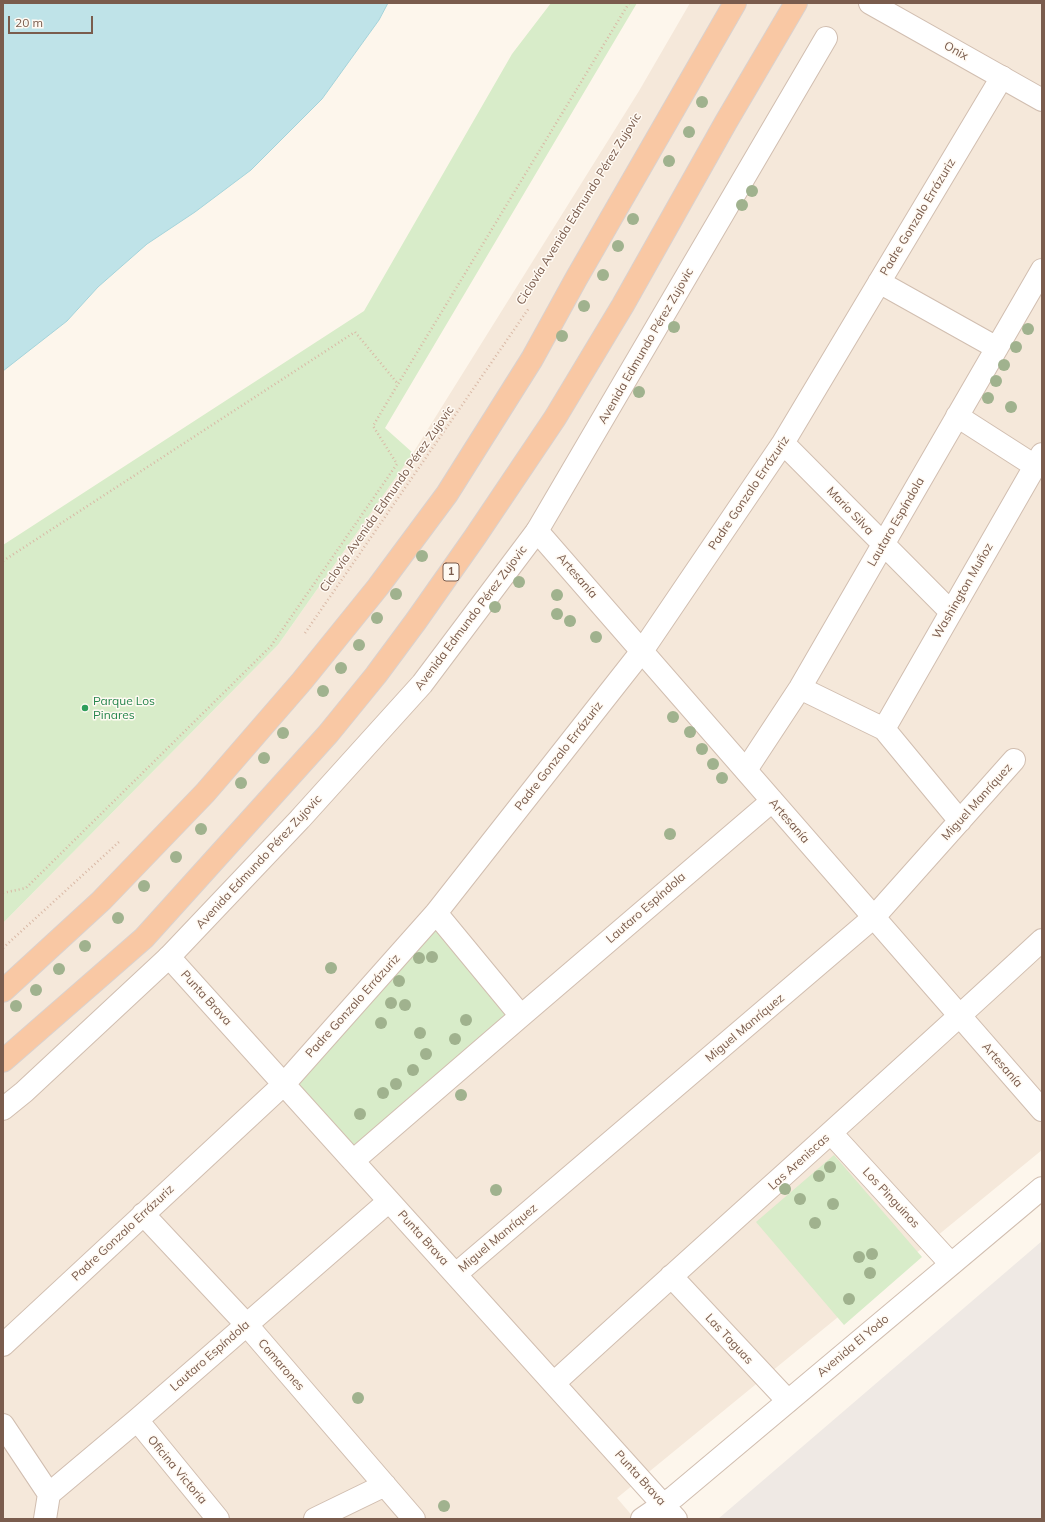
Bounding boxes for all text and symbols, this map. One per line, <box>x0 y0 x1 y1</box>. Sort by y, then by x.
scale bar <box>10 8 95 34</box>
text: 20 m <box>15 15 43 30</box>
street label: Onix <box>941 39 971 63</box>
street label: Ciclovía Avenida Edmundo Pérez Zujovic <box>514 110 644 308</box>
street label: Padre Gonzalo Errázuriz <box>877 156 959 278</box>
street label: Avenida Edmundo Pérez Zujovic <box>595 266 697 426</box>
street label: Ciclovía Avenida Edmundo Pérez Zujovic <box>317 403 457 595</box>
street label: Padre Gonzalo Errázuriz <box>705 433 793 553</box>
street label: Lautaro Espíndola <box>865 475 927 569</box>
street label: Mario Silva <box>824 484 876 538</box>
street label: Washington Muñoz <box>930 540 996 642</box>
street label: Avenida Edmundo Pérez Zujovic <box>412 543 530 693</box>
street label: Artesanía <box>554 551 600 601</box>
road number: 1 <box>443 563 459 581</box>
place label: Parque Los Pinares <box>93 694 155 722</box>
street label: Padre Gonzalo Errázuriz <box>512 699 606 813</box>
marker: Parque Los Pinares <box>80 703 90 713</box>
street label: Miguel Manríquez <box>939 761 1015 843</box>
street label: Avenida Edmundo Pérez Zujovic <box>193 792 325 932</box>
street label: Artesanía <box>766 796 812 846</box>
street label: Lautaro Espíndola <box>603 870 689 946</box>
street label: Padre Gonzalo Errázuriz <box>303 951 403 1061</box>
street label: Punta Brava <box>177 967 235 1029</box>
street label: Miguel Manríquez <box>703 991 787 1065</box>
street label: Artesanía <box>979 1040 1025 1090</box>
street label: Las Areniscas <box>765 1131 833 1193</box>
street label: Los Pinguinos <box>859 1165 923 1231</box>
street label: Padre Gonzalo Errázuriz <box>69 1182 177 1284</box>
street label: Miguel Manríquez <box>456 1201 540 1275</box>
street label: Punta Brava <box>394 1207 452 1269</box>
street label: Las Taguas <box>702 1311 756 1367</box>
street label: Avenida El Yodo <box>814 1312 892 1380</box>
street label: Lautaro Espíndola <box>167 1318 253 1394</box>
street label: Camarones <box>255 1336 307 1394</box>
street label: Oficina Victoria <box>144 1433 210 1507</box>
street label: Punta Brava <box>611 1447 669 1509</box>

